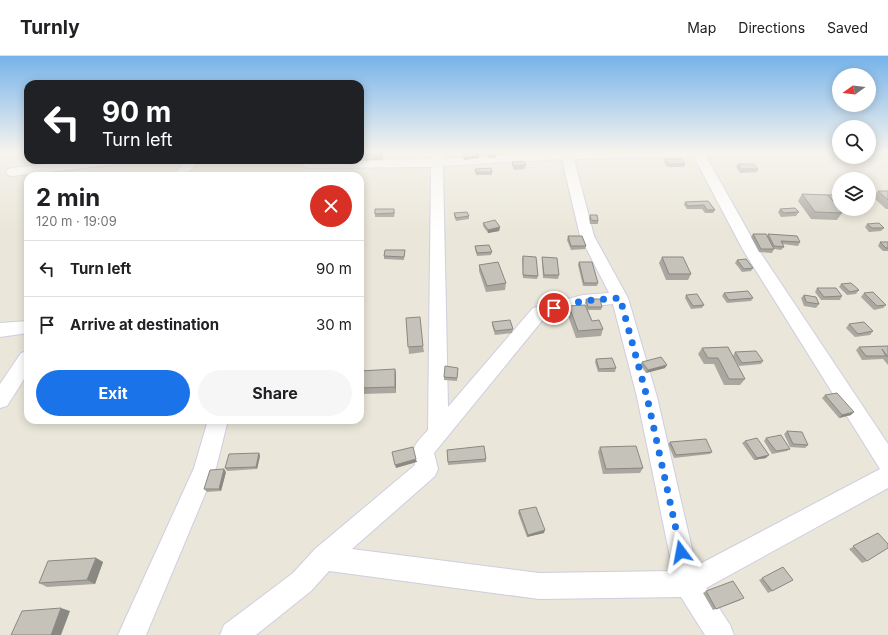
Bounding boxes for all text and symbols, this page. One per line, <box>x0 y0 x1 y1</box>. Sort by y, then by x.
text: Turnly <box>20 16 80 39</box>
text: Map <box>687 19 716 36</box>
text: Directions <box>738 19 805 36</box>
text: Saved <box>827 19 868 36</box>
north arrow <box>832 68 876 112</box>
map controls <box>832 68 876 216</box>
text: 90 m <box>102 95 171 129</box>
icon: left <box>36 96 88 148</box>
button: search <box>832 120 876 164</box>
text: Turn left <box>102 129 172 150</box>
button: layers <box>832 172 876 216</box>
text: 2 min <box>36 183 100 212</box>
button: close <box>310 185 352 227</box>
text: 120 m · 19:09 <box>36 213 117 229</box>
icon: left <box>36 258 58 280</box>
text: Turn left <box>70 259 131 278</box>
text: 90 m <box>316 259 352 278</box>
pin <box>537 291 571 325</box>
icon: arrive <box>543 297 565 319</box>
icon: arrive <box>36 314 58 336</box>
text: Arrive at destination <box>70 315 219 334</box>
text: 30 m <box>316 315 352 334</box>
button: Exit <box>36 370 190 416</box>
button: Share <box>198 370 352 416</box>
position arrow <box>660 531 702 573</box>

